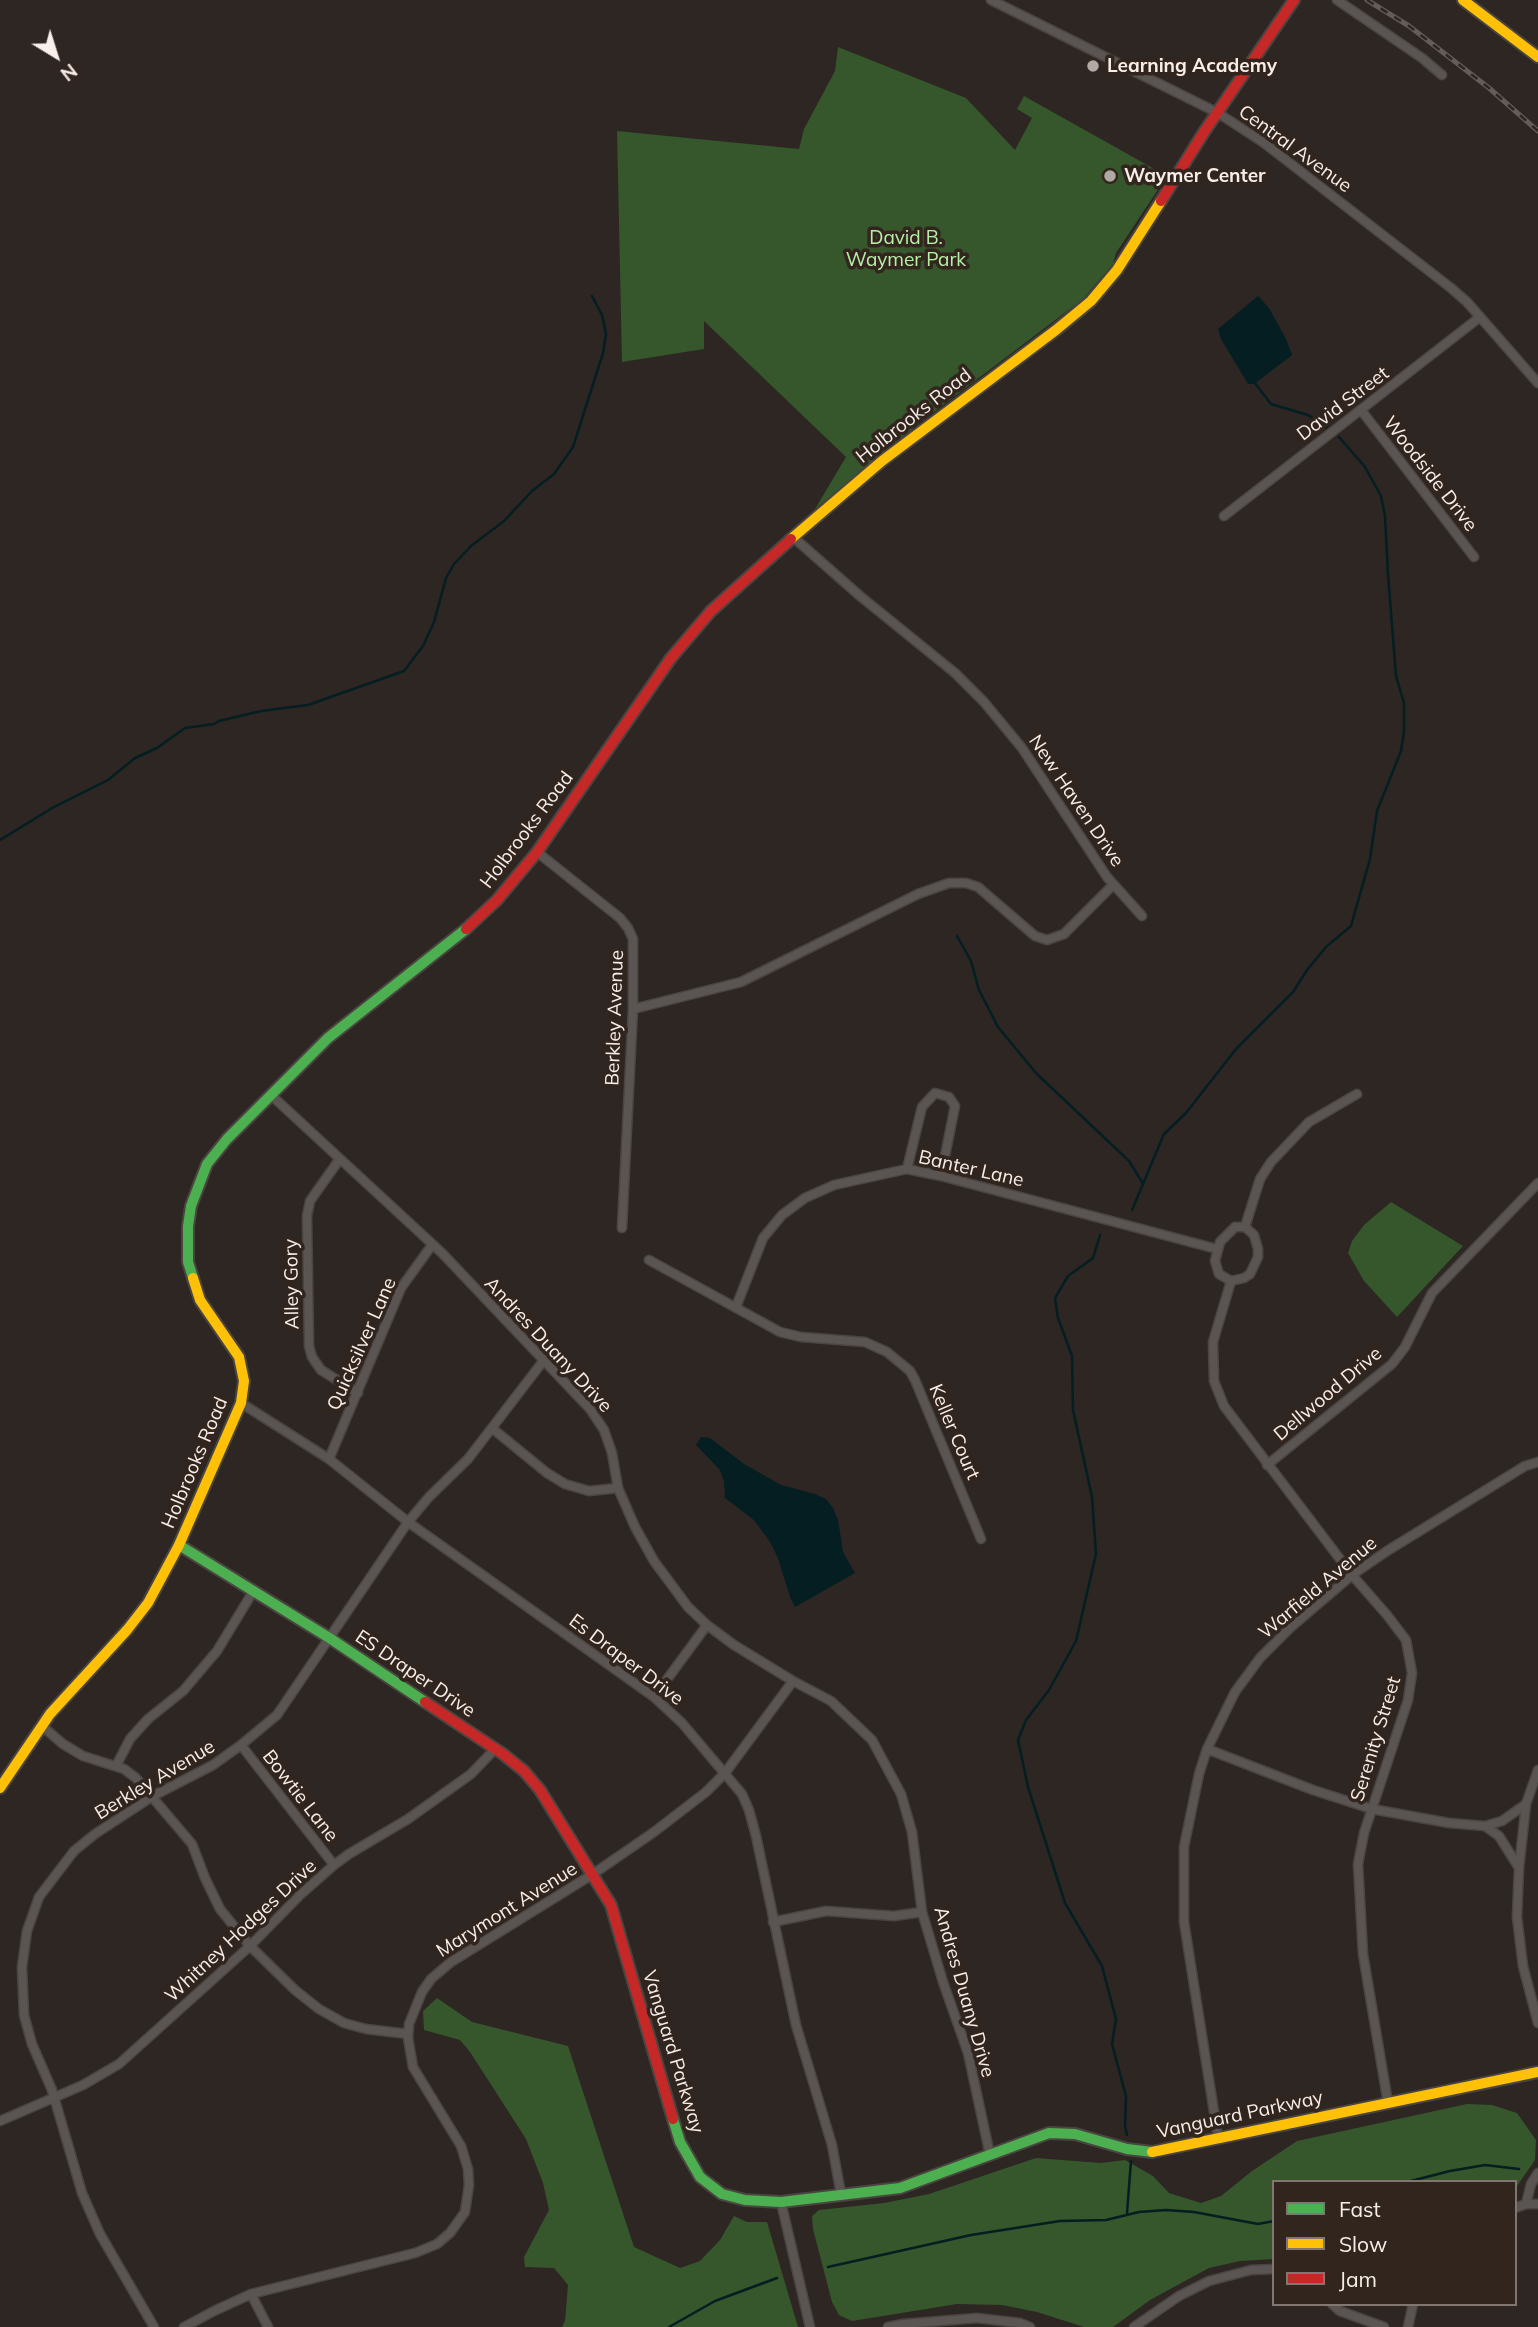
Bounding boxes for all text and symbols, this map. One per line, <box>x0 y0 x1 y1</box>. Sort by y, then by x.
north arrow <box>21 21 91 91</box>
place label: Learning Academy <box>1107 55 1277 77</box>
marker: Learning Academy <box>1085 58 1101 74</box>
text: N <box>56 59 82 86</box>
street label: Central Avenue <box>1234 100 1356 198</box>
place label: Waymer Center <box>1124 165 1266 187</box>
marker: Waymer Center <box>1102 168 1118 184</box>
park label: David B. Waymer Park <box>846 227 966 271</box>
street label: David Street <box>1293 362 1393 446</box>
street label: Holbrooks Road <box>852 364 976 468</box>
street label: Woodside Drive <box>1378 412 1482 536</box>
street label: New Haven Drive <box>1023 731 1129 871</box>
street label: Holbrooks Road <box>476 767 578 893</box>
street label: Berkley Avenue <box>601 950 629 1086</box>
street label: Banter Lane <box>916 1146 1026 1192</box>
street label: Alley Gory <box>280 1239 304 1329</box>
street label: Andres Duany Drive <box>479 1273 617 1417</box>
street label: Quicksilver Lane <box>323 1274 401 1414</box>
street label: Dellwood Drive <box>1269 1342 1387 1446</box>
street label: Keller Court <box>924 1381 984 1483</box>
street label: Holbrooks Road <box>157 1394 233 1532</box>
street label: Warfield Avenue <box>1254 1532 1382 1644</box>
street label: Es Draper Drive <box>564 1610 688 1710</box>
street label: ES Draper Drive <box>351 1625 479 1723</box>
street label: Serenity Street <box>1346 1674 1406 1804</box>
street label: Berkley Avenue <box>91 1735 219 1825</box>
street label: Bowtie Lane <box>257 1746 343 1846</box>
street label: Whitney Hodges Drive <box>161 1855 321 2007</box>
street label: Marymont Avenue <box>432 1857 582 1963</box>
street label: Andres Duany Drive <box>929 1904 999 2080</box>
street label: Vanguard Parkway <box>637 1968 709 2136</box>
street label: Vanguard Parkway <box>1155 2086 1325 2144</box>
legend <box>1272 2180 1517 2306</box>
text: Fast <box>1339 2196 1381 2222</box>
text: Slow <box>1339 2231 1387 2257</box>
text: Jam <box>1339 2266 1377 2292</box>

